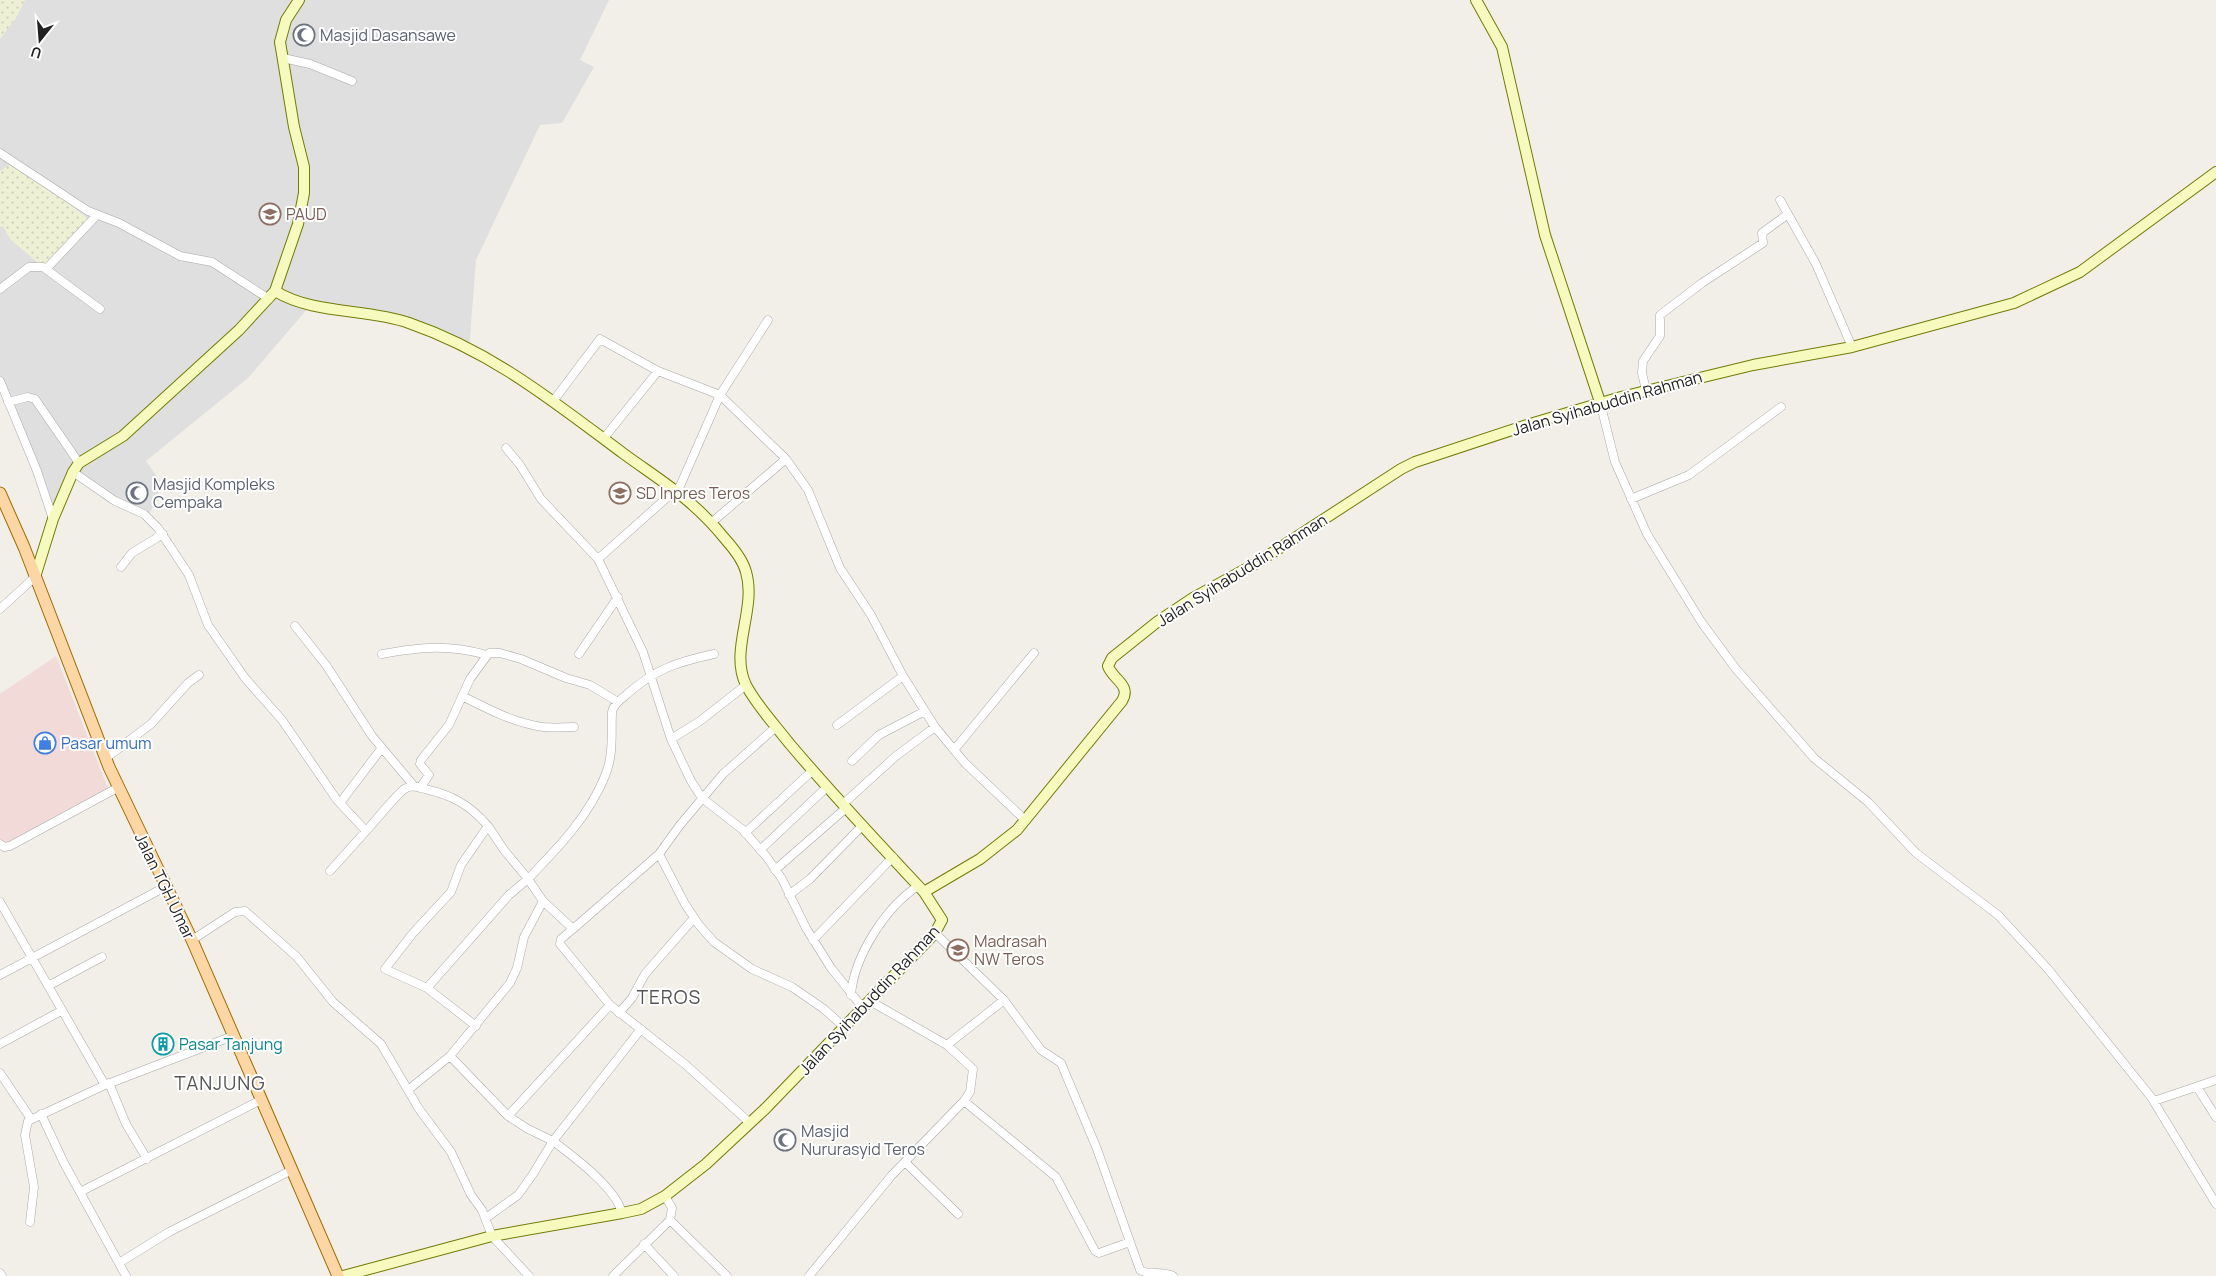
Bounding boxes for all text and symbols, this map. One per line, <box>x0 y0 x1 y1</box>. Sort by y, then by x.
north arrow <box>15 15 65 65</box>
mosque icon: Masjid Dasansawe <box>292 23 316 47</box>
place label: Masjid Dasansawe <box>320 24 456 46</box>
text: U <box>28 42 44 63</box>
school or university icon: PAUD <box>258 202 282 226</box>
place label: PAUD <box>286 203 327 225</box>
street label: Jalan Syihabuddin Rahman <box>1509 365 1705 441</box>
place label: Masjid Kompleks Cempaka <box>153 473 275 513</box>
mosque icon: Masjid Kompleks Cempaka <box>125 481 149 505</box>
school or university icon: SD Inpres Teros <box>608 481 632 505</box>
place label: SD Inpres Teros <box>636 482 750 504</box>
street label: Jalan Syihabuddin Rahman <box>1153 509 1331 631</box>
shop icon: Pasar umum <box>33 731 57 755</box>
place label: Pasar umum <box>61 732 152 754</box>
street label: Jalan TGH Umar <box>130 829 200 943</box>
street label: Jalan Syihabuddin Rahman <box>794 921 944 1079</box>
place label: Madrasah NW Teros <box>974 930 1047 970</box>
school or university icon: Madrasah NW Teros <box>946 938 970 962</box>
district label: TEROS <box>637 984 701 1010</box>
building icon: Pasar Tanjung <box>151 1032 175 1056</box>
place label: Pasar Tanjung <box>179 1033 283 1055</box>
district label: TANJUNG <box>174 1070 266 1096</box>
place label: Masjid Nururasyid Teros <box>801 1120 925 1160</box>
mosque icon: Masjid Nururasyid Teros <box>773 1128 797 1152</box>

